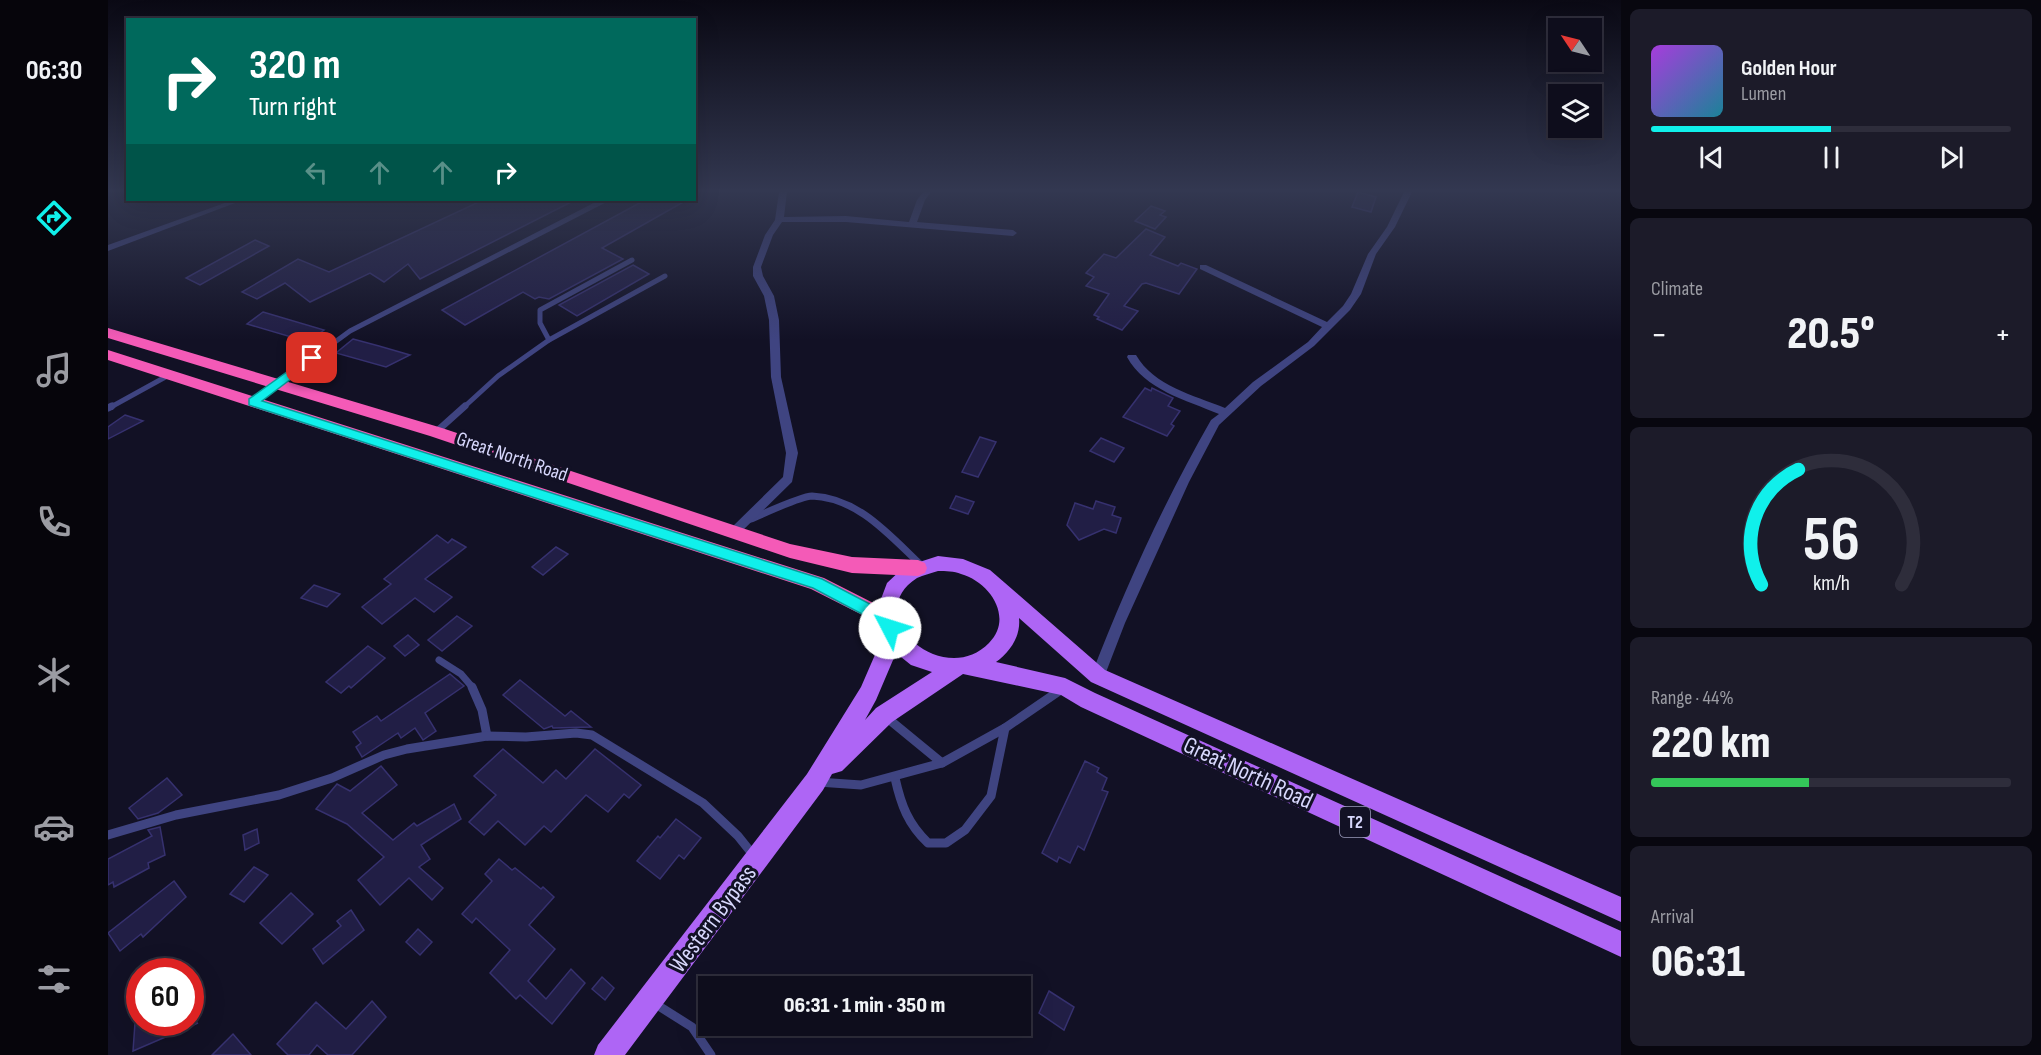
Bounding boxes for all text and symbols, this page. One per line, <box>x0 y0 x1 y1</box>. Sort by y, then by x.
north arrow <box>1548 18 1602 72</box>
map controls <box>1548 18 1602 138</box>
text: 320 m <box>249 40 341 91</box>
icon: right <box>150 42 228 120</box>
text: 06:30 <box>26 55 82 87</box>
text: Golden Hour <box>1741 55 1837 82</box>
text: Lumen <box>1741 82 1786 106</box>
button: layers <box>1548 84 1602 138</box>
text: Turn right <box>249 91 336 123</box>
icon: previous <box>1695 141 1728 174</box>
icon: pause <box>1815 141 1848 174</box>
icon: next <box>1935 141 1968 174</box>
icon: left <box>300 156 333 189</box>
icon: ahead <box>363 156 396 189</box>
icon: ahead <box>426 156 459 189</box>
icon: right <box>489 156 522 189</box>
icon: directions <box>33 197 75 239</box>
text: Climate <box>1651 277 1703 301</box>
text: 20.5° <box>1787 307 1875 362</box>
text: − <box>1651 315 1667 355</box>
text: + <box>1995 315 2011 355</box>
pin <box>286 332 337 383</box>
icon: arrive <box>295 341 328 374</box>
icon: music <box>33 349 75 391</box>
street label: Great North Road <box>453 427 571 487</box>
icon: phone <box>33 501 75 543</box>
text: 56 <box>1803 503 1859 578</box>
text: km/h <box>1812 571 1850 596</box>
position arrow <box>858 596 922 660</box>
icon: climate <box>33 654 75 696</box>
text: Range · 44% <box>1651 686 1734 710</box>
text: 220 km <box>1651 716 1771 771</box>
street label: Great North Road <box>1179 730 1317 816</box>
icon: car <box>33 806 75 848</box>
road number: T2 <box>1340 807 1370 837</box>
street label: Western Bypass <box>663 860 763 978</box>
text: Arrival <box>1651 905 1694 929</box>
text: 06:31 <box>1651 935 1745 990</box>
icon: filters <box>33 958 75 1000</box>
speed limit sign: 60 <box>126 958 204 1036</box>
text: 06:31 · 1 min · 350 m <box>784 992 945 1019</box>

